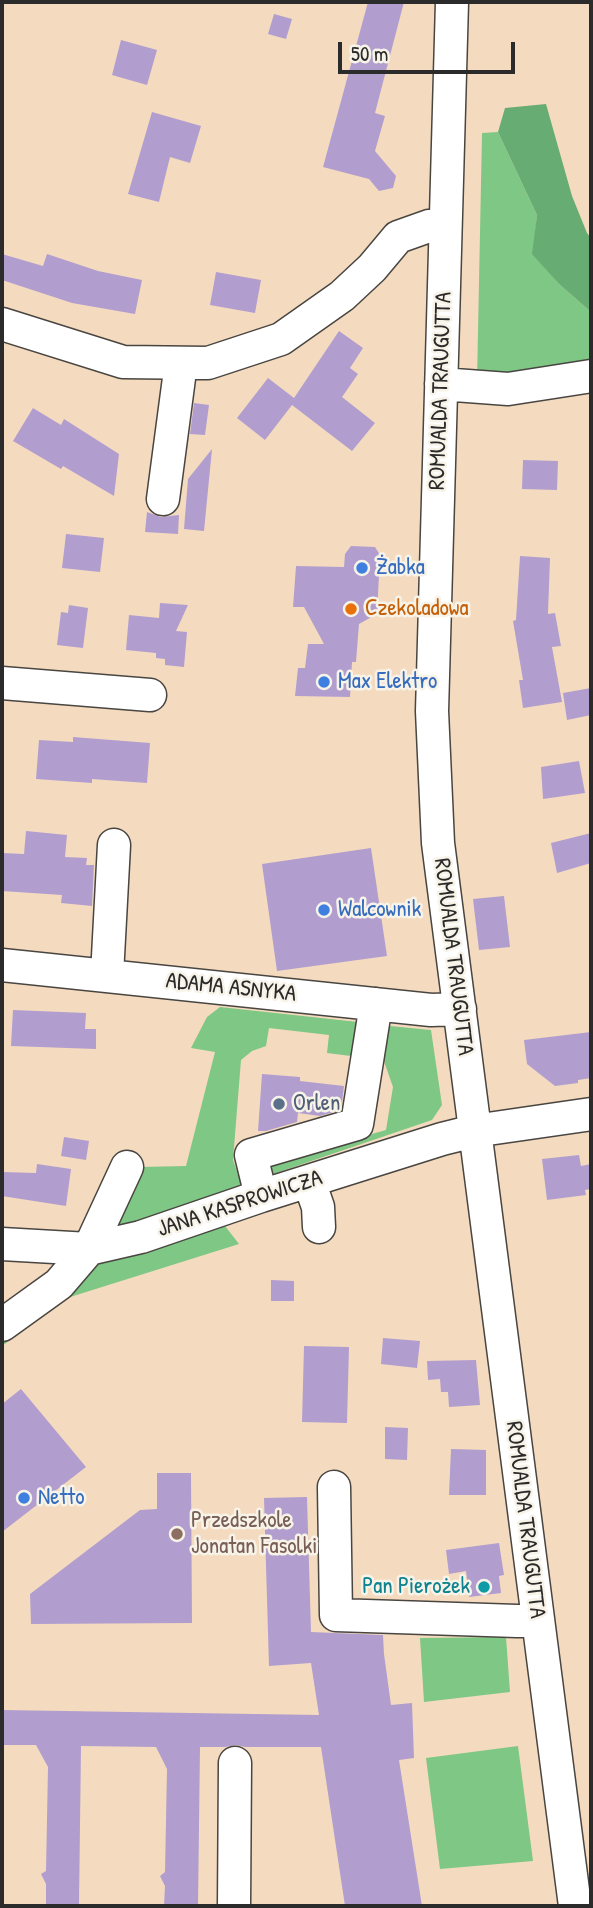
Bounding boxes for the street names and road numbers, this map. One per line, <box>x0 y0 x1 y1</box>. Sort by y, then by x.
street label: ROMUALDA TRAUGUTTA <box>424 291 458 491</box>
street label: ROMUALDA TRAUGUTTA <box>427 857 479 1057</box>
street label: ADAMA ASNYKA <box>164 967 298 1009</box>
street label: JANA KASPROWICZA <box>154 1164 326 1244</box>
street label: ROMUALDA TRAUGUTTA <box>499 1420 551 1620</box>

